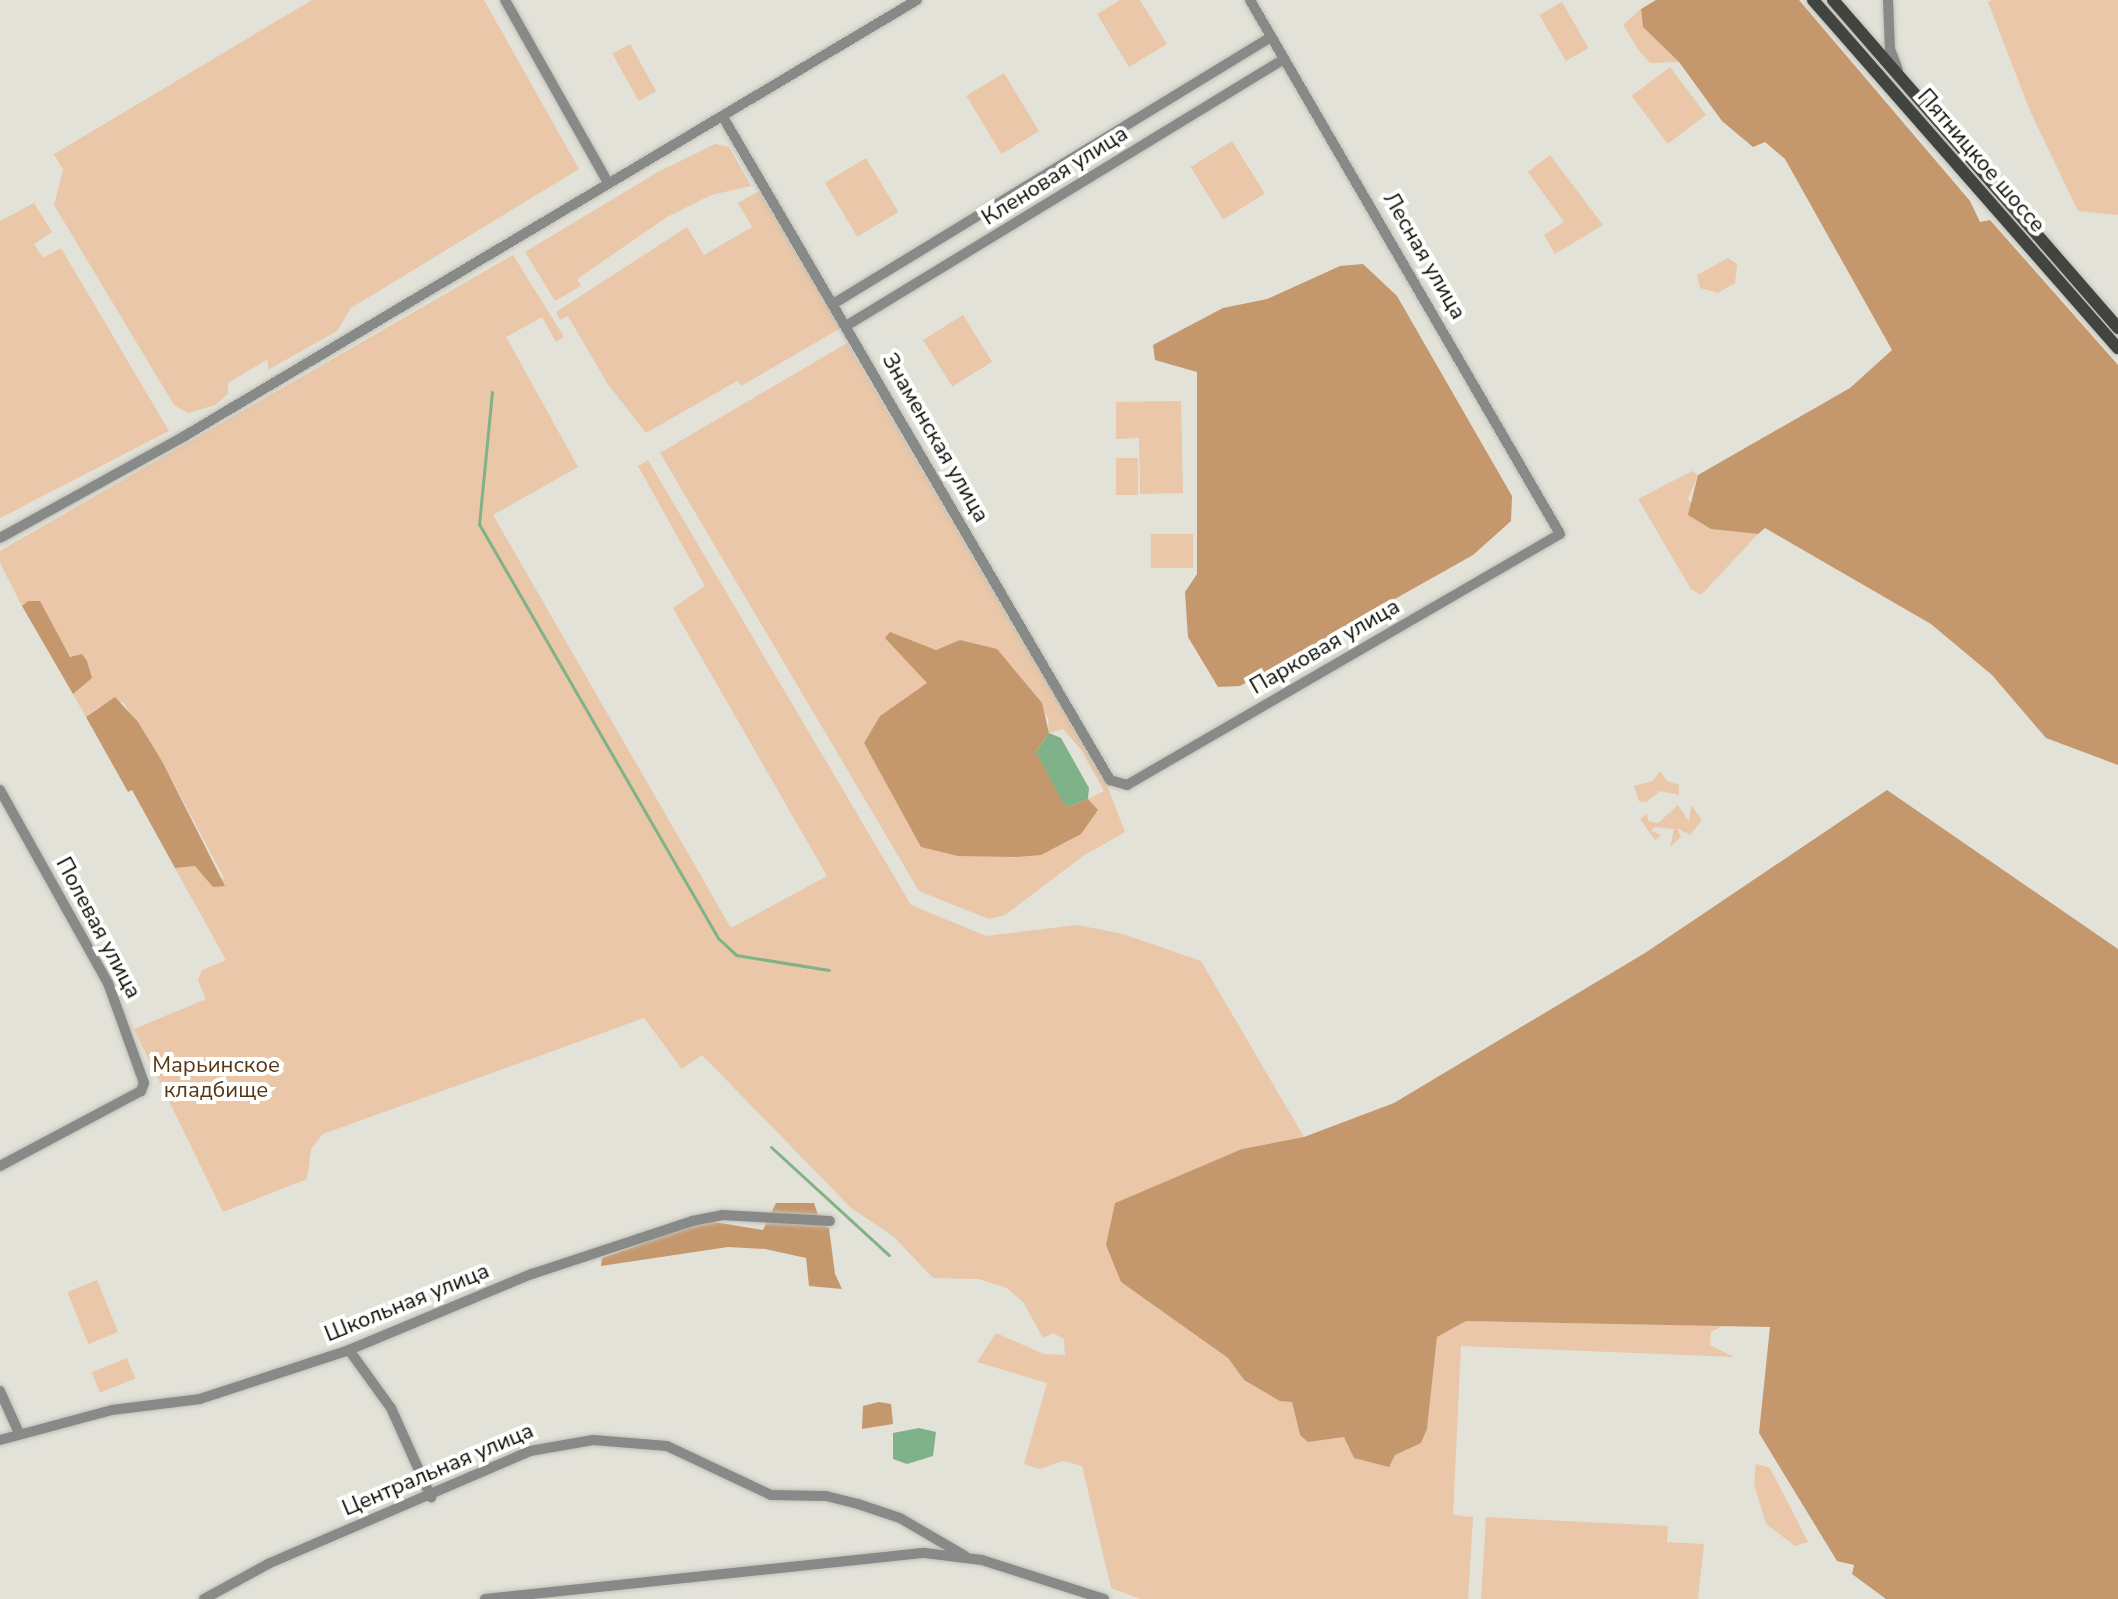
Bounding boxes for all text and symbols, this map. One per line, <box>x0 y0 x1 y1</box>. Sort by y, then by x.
street label: Пятницкое шоссе <box>1911 84 2051 238</box>
street label: Кленовая улица <box>977 121 1133 231</box>
street label: Лесная улица <box>1377 188 1471 324</box>
street label: Знаменская улица <box>876 349 994 527</box>
street label: Парковая улица <box>1246 593 1404 701</box>
street label: Полевая улица <box>50 853 146 1003</box>
park label: Марьинское кладбище <box>152 1052 280 1104</box>
street label: Школьная улица <box>321 1258 493 1348</box>
street label: Центральная улица <box>338 1418 538 1522</box>

